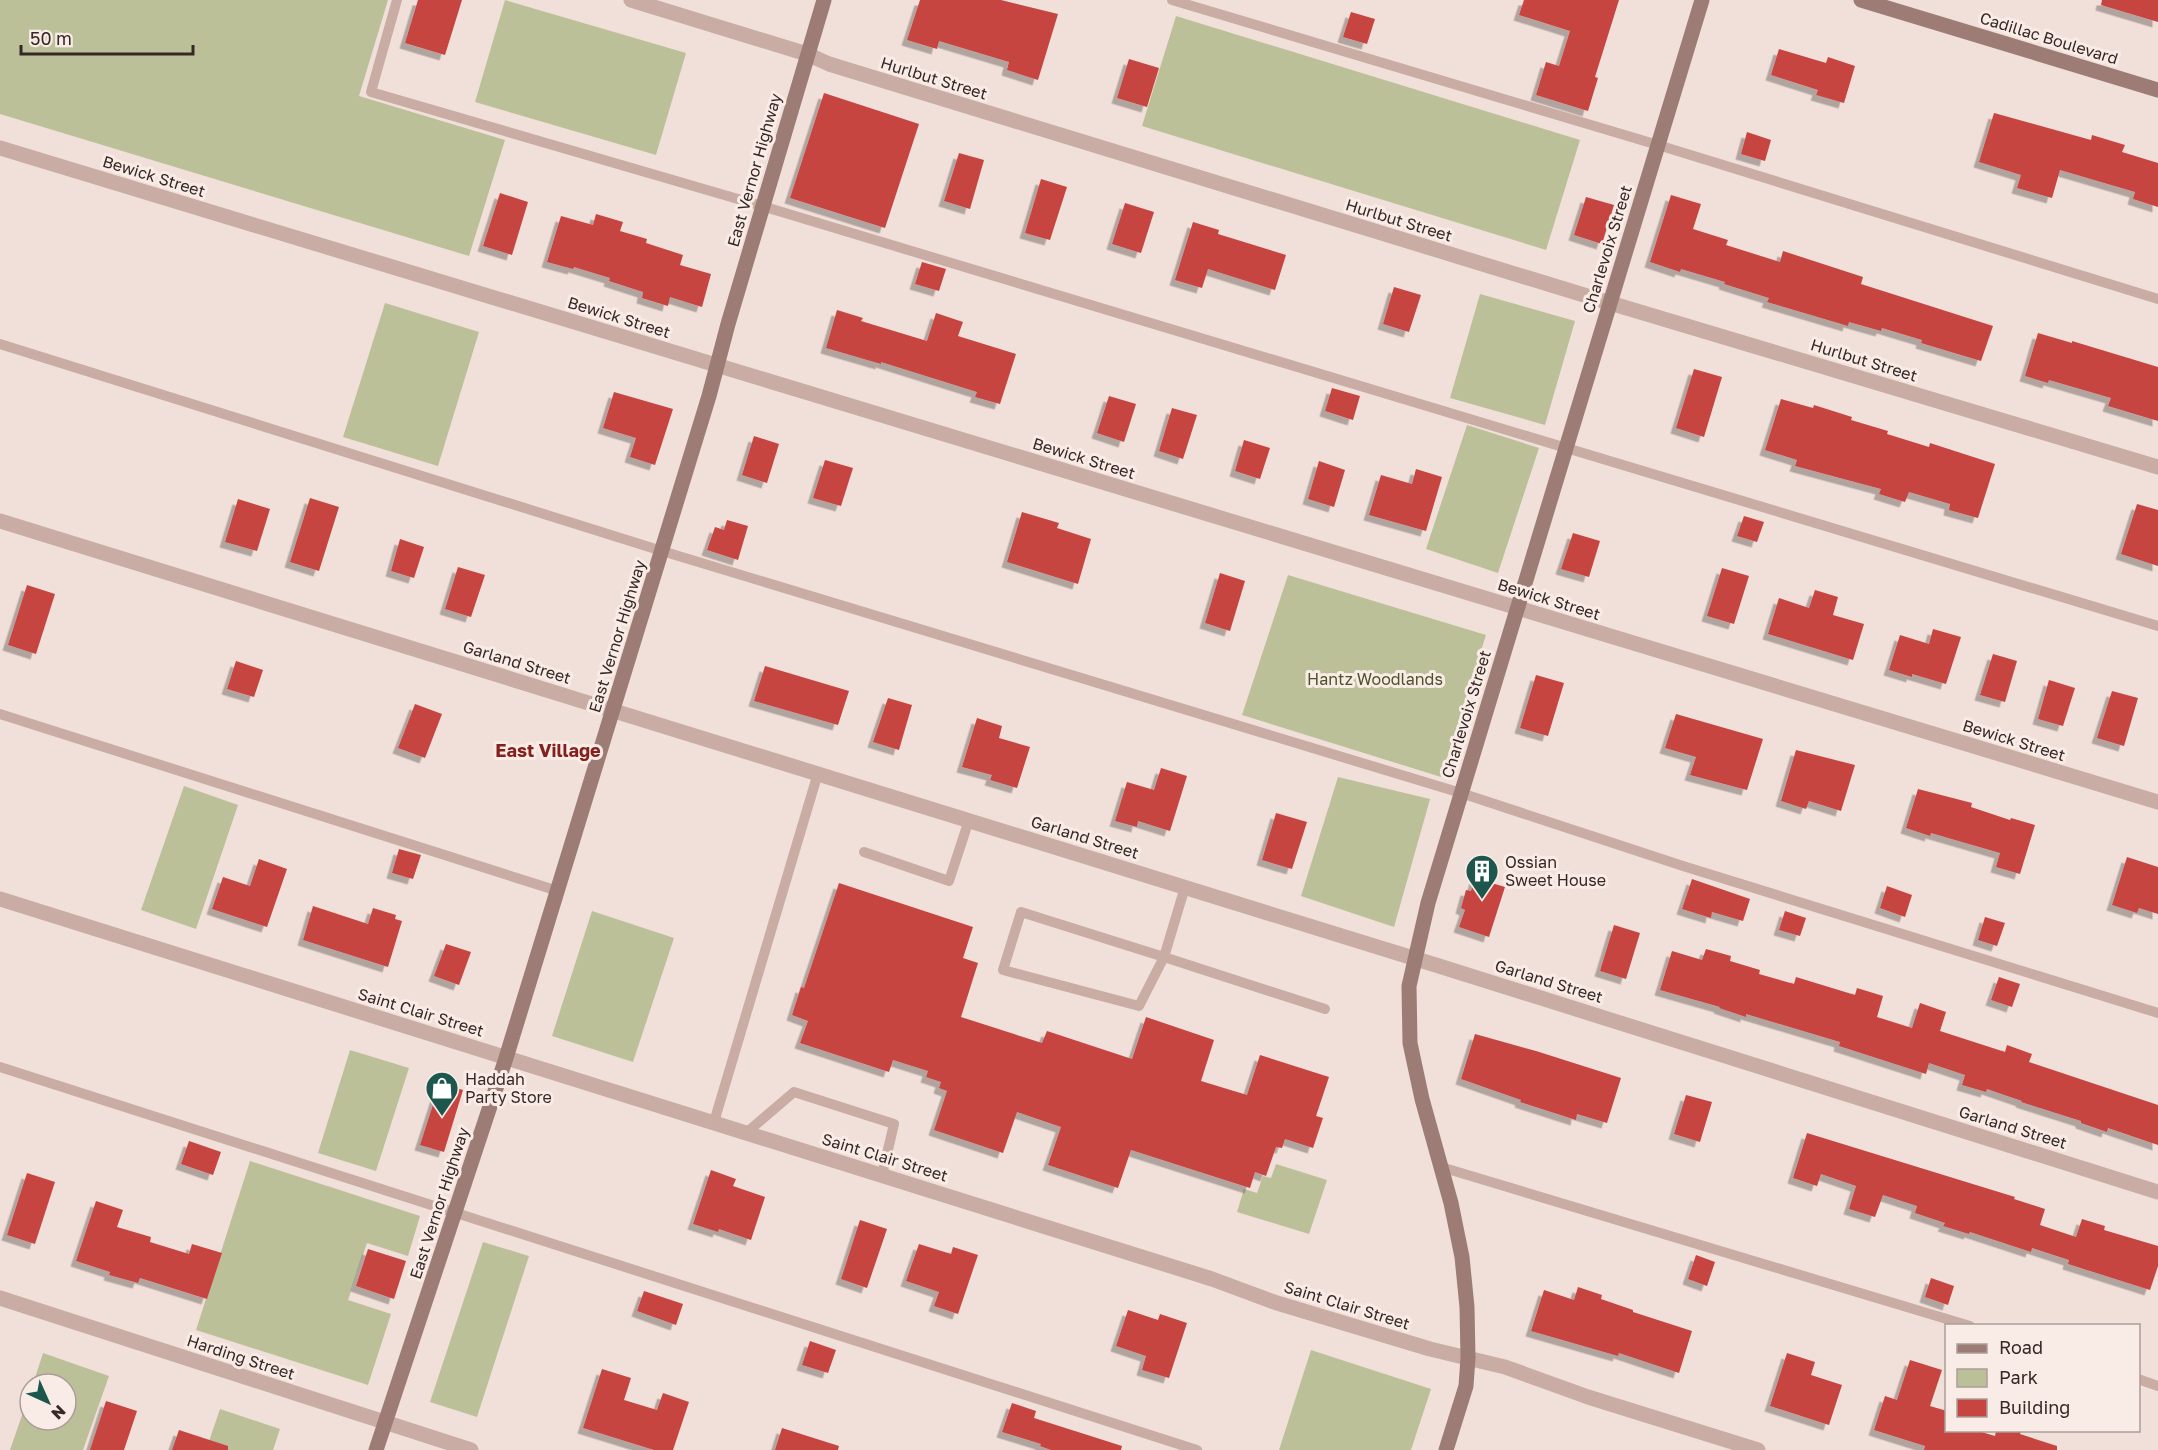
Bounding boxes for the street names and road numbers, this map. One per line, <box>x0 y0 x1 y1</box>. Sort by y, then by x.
street label: Cadillac Boulevard <box>1977 7 2121 69</box>
street label: Hurlbut Street <box>878 52 990 104</box>
street label: East Vernor Highway <box>723 91 786 249</box>
street label: Bewick Street <box>100 151 208 201</box>
street label: Charlevoix Street <box>1578 183 1636 315</box>
street label: Hurlbut Street <box>1343 194 1455 246</box>
street label: Bewick Street <box>565 292 673 342</box>
street label: Hurlbut Street <box>1808 334 1920 386</box>
street label: Bewick Street <box>1030 433 1138 483</box>
street label: East Vernor Highway <box>584 557 650 715</box>
street label: Bewick Street <box>1495 574 1603 624</box>
street label: Garland Street <box>461 636 573 688</box>
street label: Charlevoix Street <box>1437 648 1495 780</box>
street label: Bewick Street <box>1960 715 2068 765</box>
street label: Garland Street <box>1029 811 1141 863</box>
street label: Garland Street <box>1493 955 1605 1007</box>
street label: Saint Clair Street <box>356 983 486 1041</box>
street label: Garland Street <box>1957 1101 2069 1153</box>
street label: East Vernor Highway <box>405 1124 473 1282</box>
street label: Saint Clair Street <box>820 1128 950 1186</box>
street label: Saint Clair Street <box>1282 1276 1412 1334</box>
street label: Harding Street <box>184 1330 298 1384</box>

